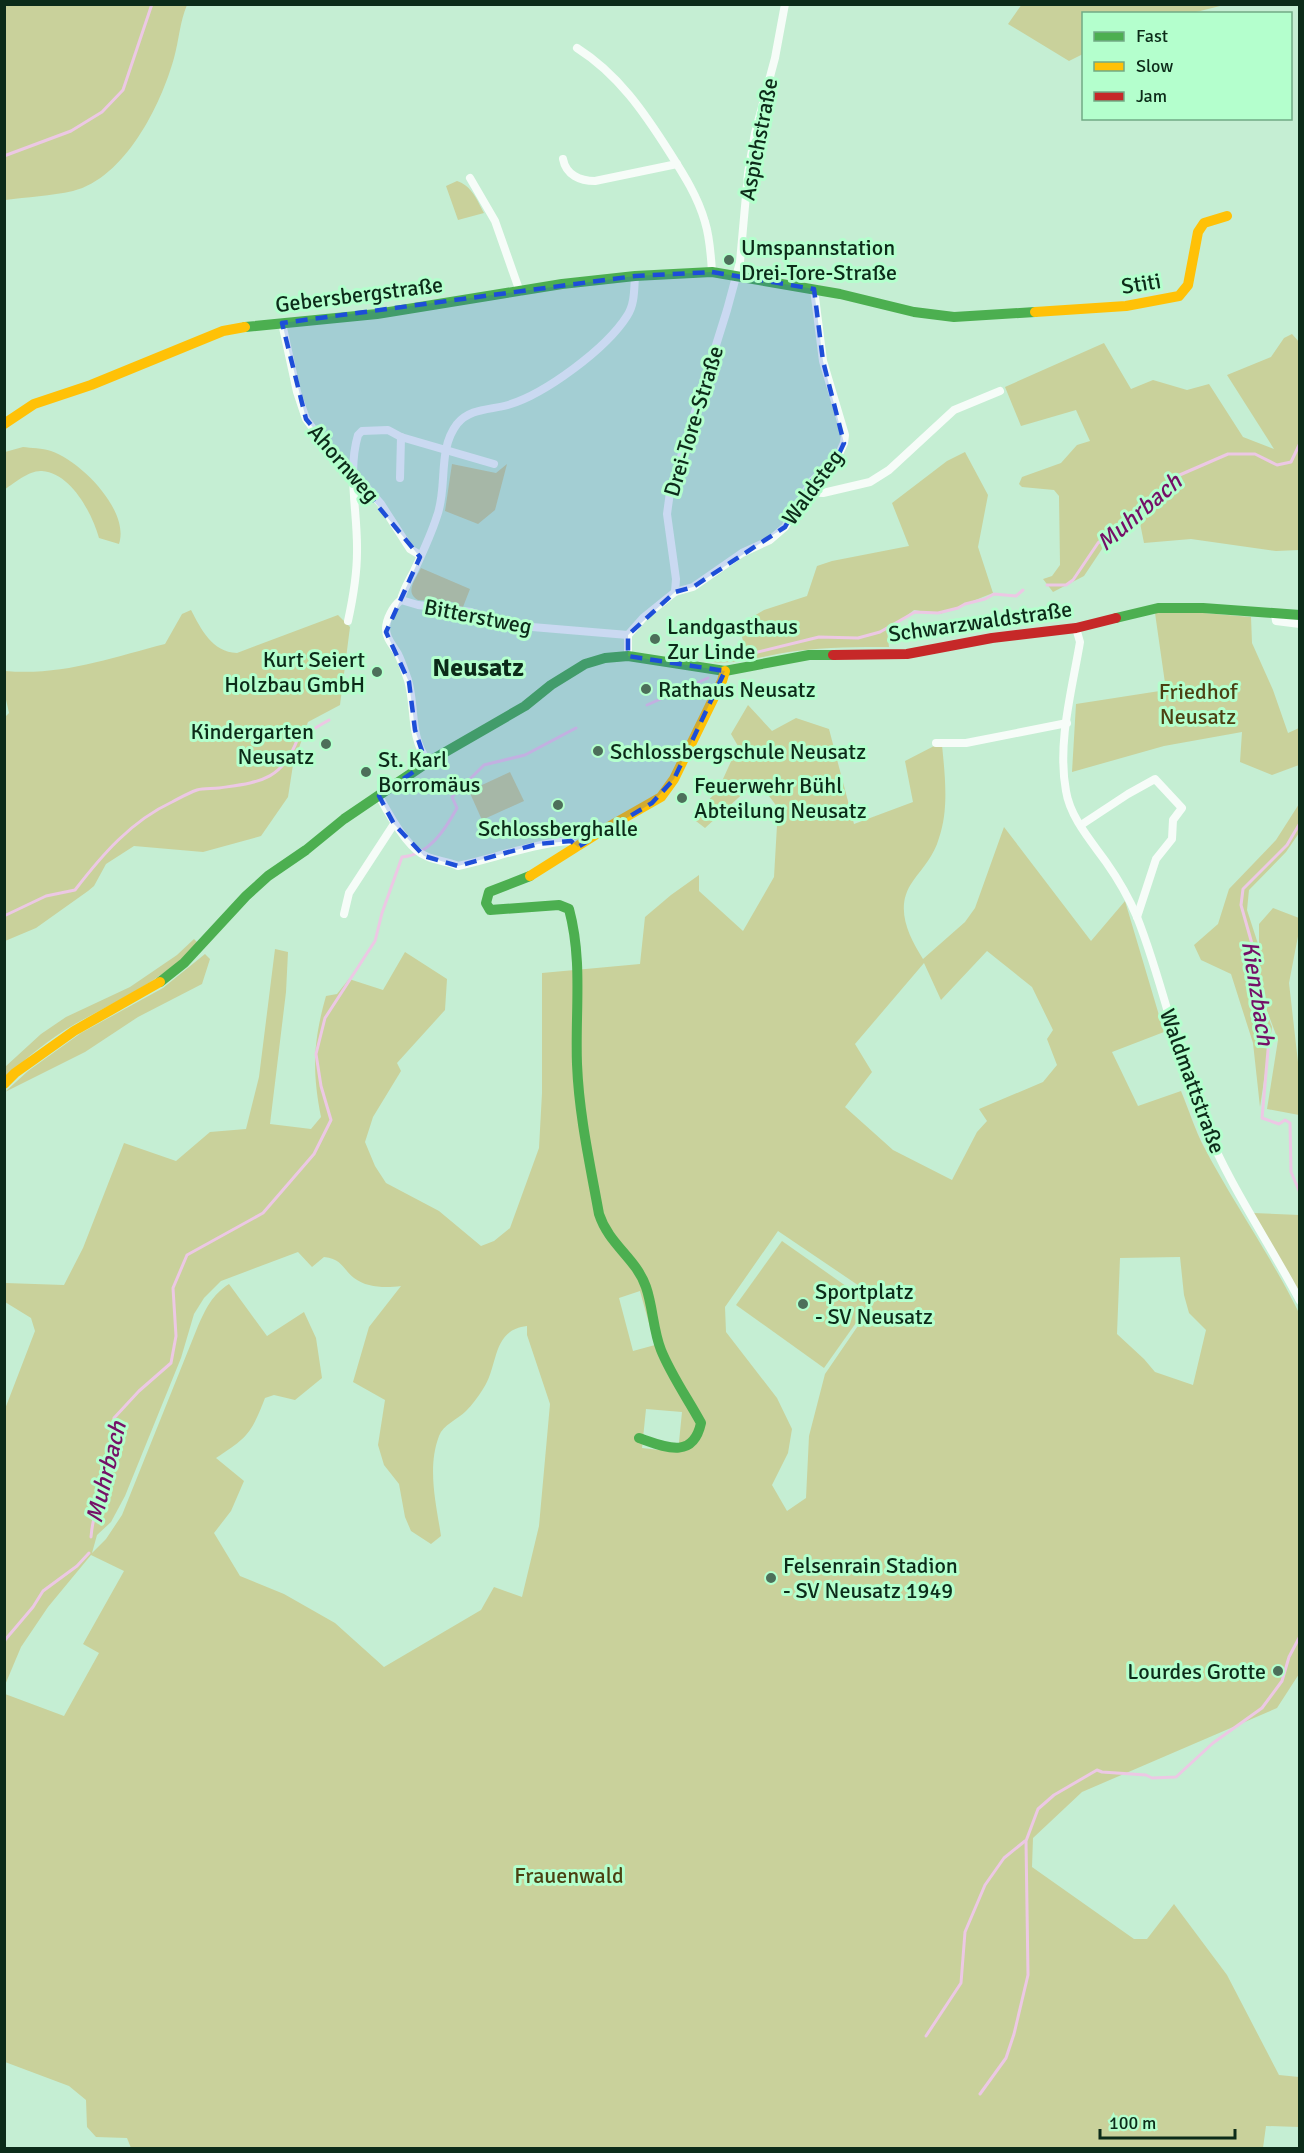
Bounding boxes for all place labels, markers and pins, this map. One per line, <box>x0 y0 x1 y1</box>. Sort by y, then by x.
place label: Umspannstation Drei-Tore-Straße <box>741 234 897 286</box>
marker: Umspannstation Drei-Tore-Straße <box>722 253 736 267</box>
place label: Landgasthaus Zur Linde <box>667 613 798 665</box>
marker: Landgasthaus Zur Linde <box>648 632 662 646</box>
place label: Kurt Seiert Holzbau GmbH <box>224 646 365 698</box>
marker: Kurt Seiert Holzbau GmbH <box>370 665 384 679</box>
place label: Rathaus Neusatz <box>658 676 816 703</box>
marker: Rathaus Neusatz <box>639 682 653 696</box>
place label: Kindergarten Neusatz <box>191 718 314 770</box>
marker: Kindergarten Neusatz <box>319 737 333 751</box>
place label: Schlossbergschule Neusatz <box>610 738 866 765</box>
marker: Schlossbergschule Neusatz <box>591 744 605 758</box>
place label: St. Karl Borromäus <box>378 746 480 798</box>
marker: St. Karl Borromäus <box>359 765 373 779</box>
place label: Feuerwehr Bühl Abteilung Neusatz <box>694 772 867 824</box>
marker: Feuerwehr Bühl Abteilung Neusatz <box>675 791 689 805</box>
marker: Schlossberghalle <box>551 798 565 812</box>
place label: Schlossberghalle <box>478 815 638 842</box>
place label: Sportplatz - SV Neusatz <box>815 1278 933 1330</box>
marker: Sportplatz - SV Neusatz <box>796 1297 810 1311</box>
place label: Felsenrain Stadion - SV Neusatz 1949 <box>783 1552 958 1604</box>
marker: Felsenrain Stadion - SV Neusatz 1949 <box>764 1571 778 1585</box>
place label: Lourdes Grotte <box>1127 1658 1266 1685</box>
marker: Lourdes Grotte <box>1271 1664 1285 1678</box>

